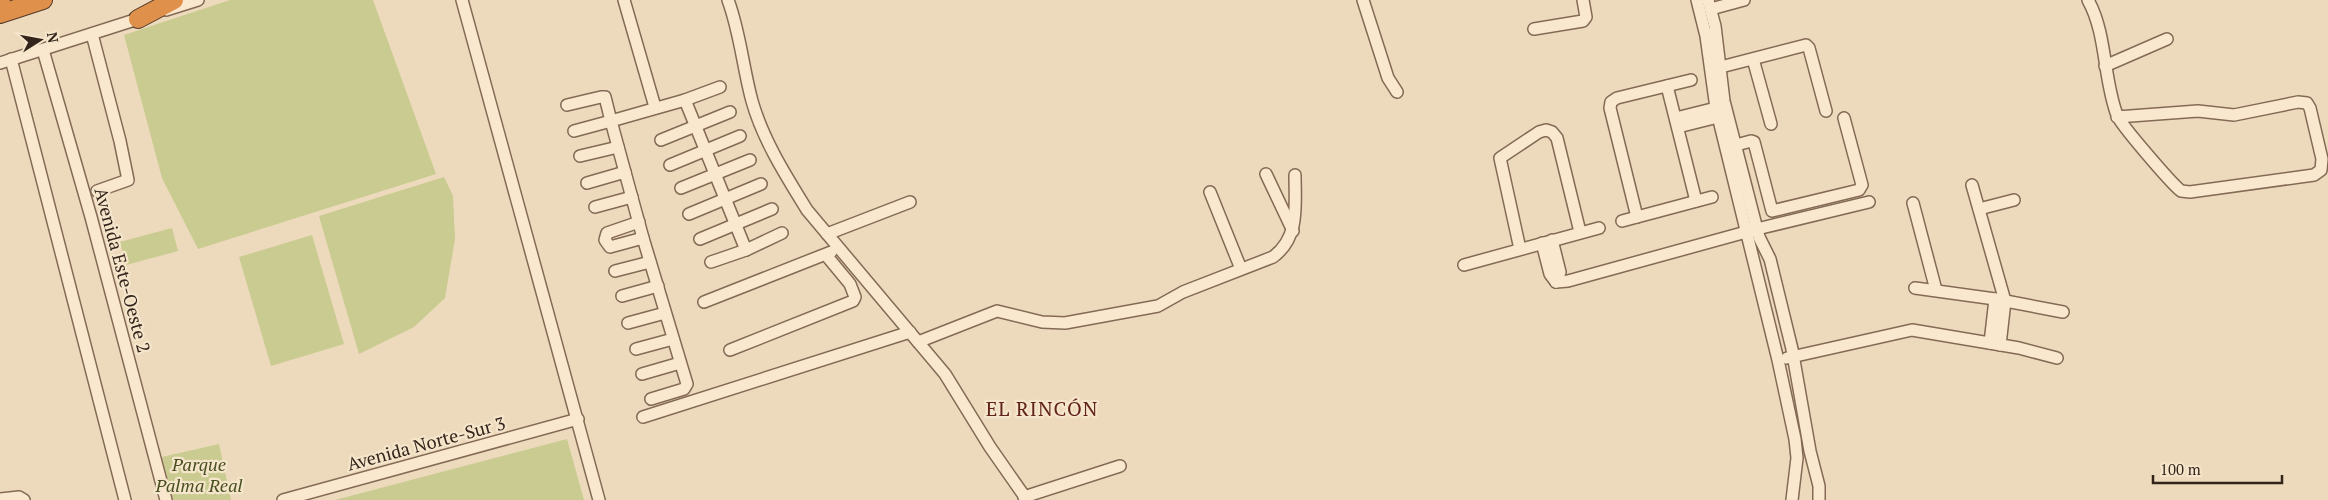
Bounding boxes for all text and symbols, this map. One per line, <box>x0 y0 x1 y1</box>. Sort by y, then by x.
north arrow <box>15 15 65 65</box>
text: N <box>43 30 64 45</box>
street label: Avenida Este-Oeste 2 <box>89 185 157 355</box>
district label: EL RINCÓN <box>986 395 1098 422</box>
street label: Avenida Norte-Sur 3 <box>344 410 508 476</box>
park label: Parque Palma Real <box>154 452 243 497</box>
scale bar <box>2153 452 2282 484</box>
text: 100 m <box>2160 459 2201 479</box>

